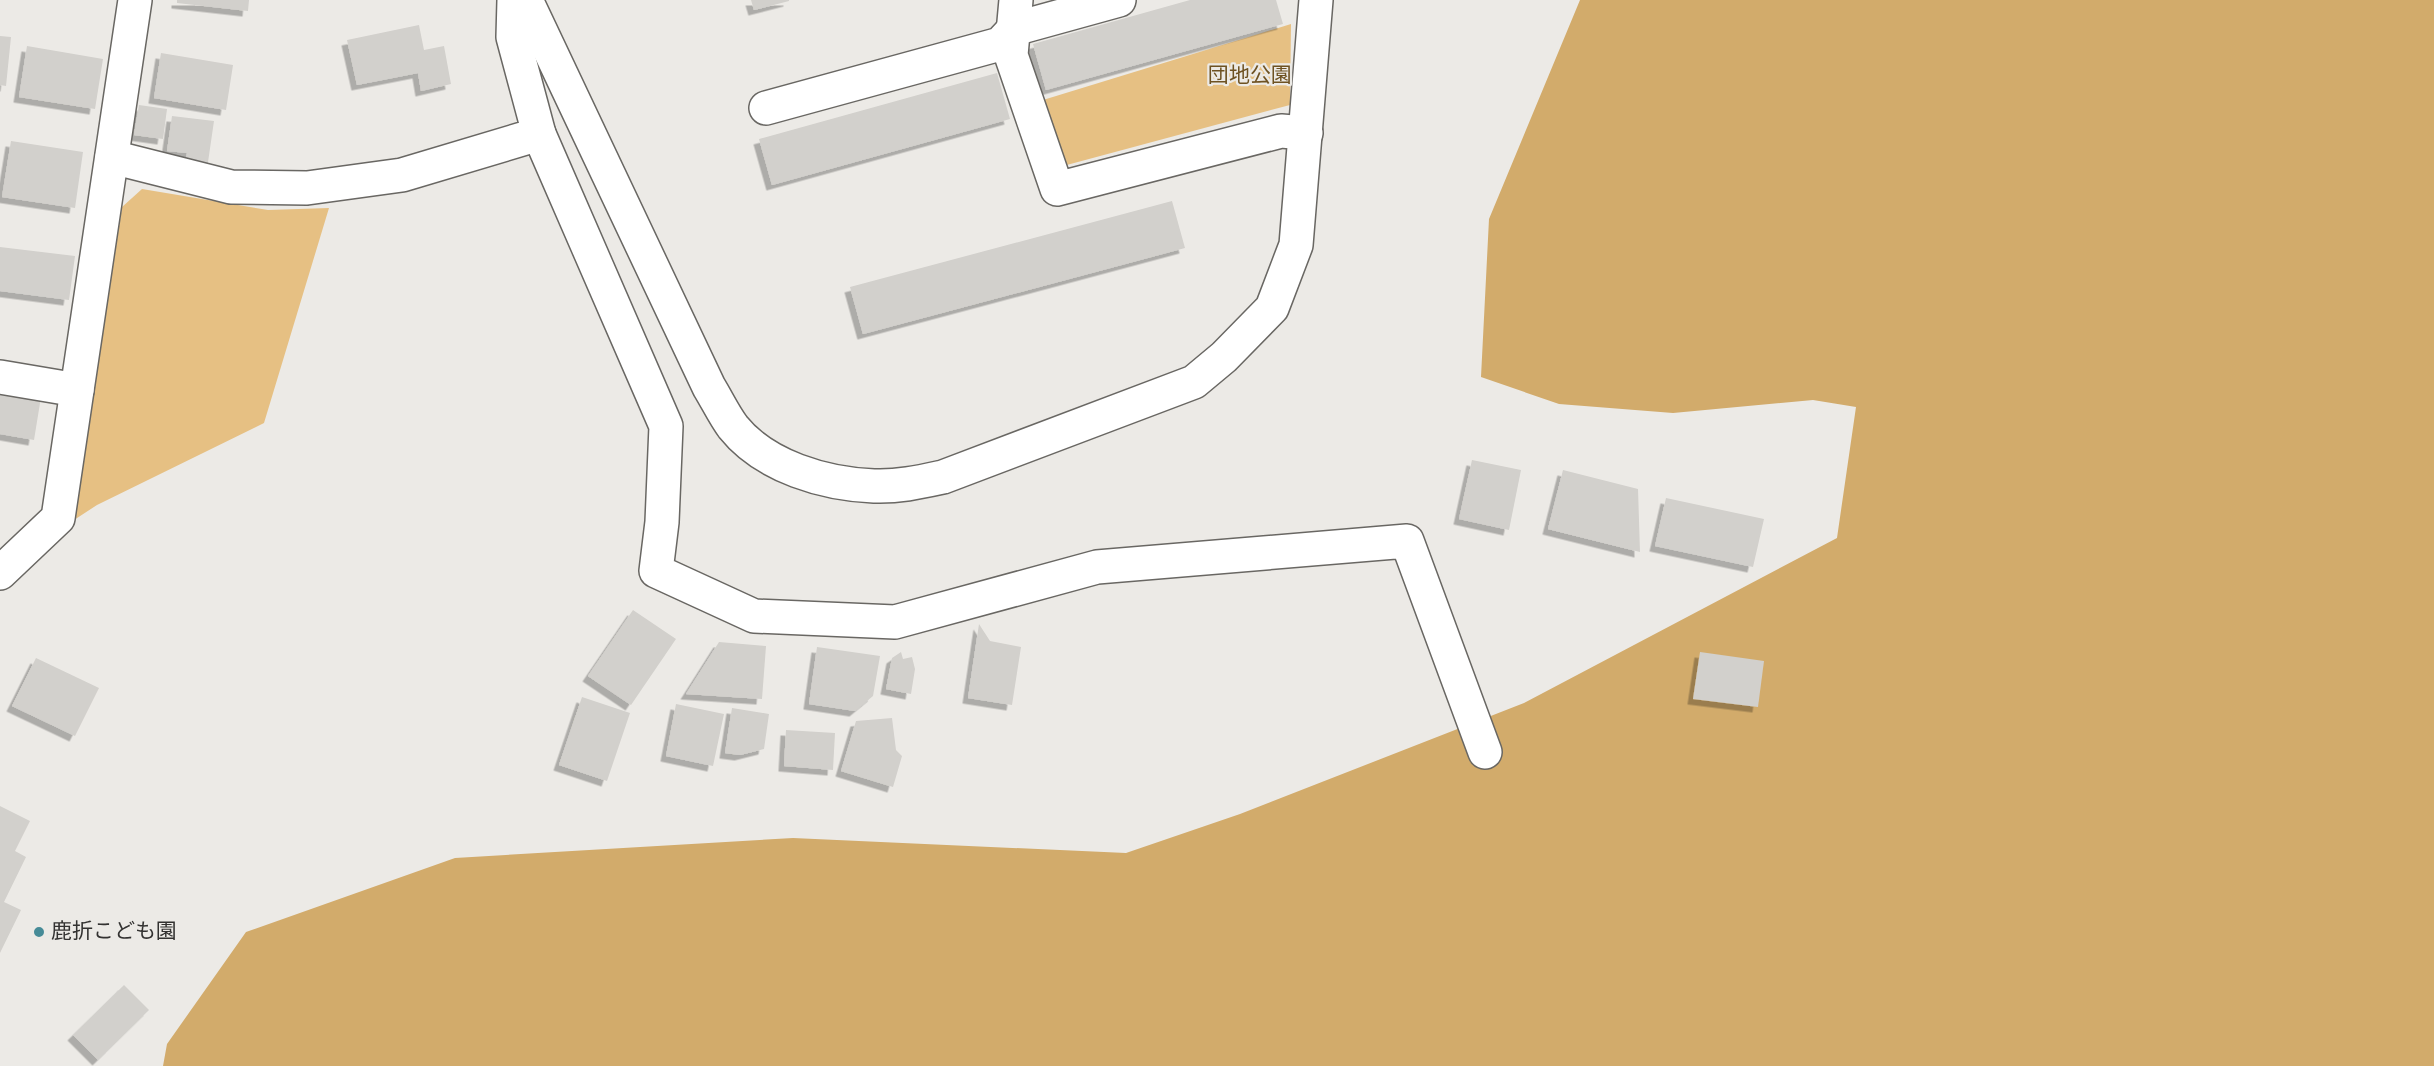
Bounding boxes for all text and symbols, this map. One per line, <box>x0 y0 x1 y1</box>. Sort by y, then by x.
park label: 団地公園 <box>1208 63 1292 90</box>
place label: 鹿折こども園 <box>51 919 177 946</box>
marker: 鹿折こども園 <box>32 925 46 939</box>

